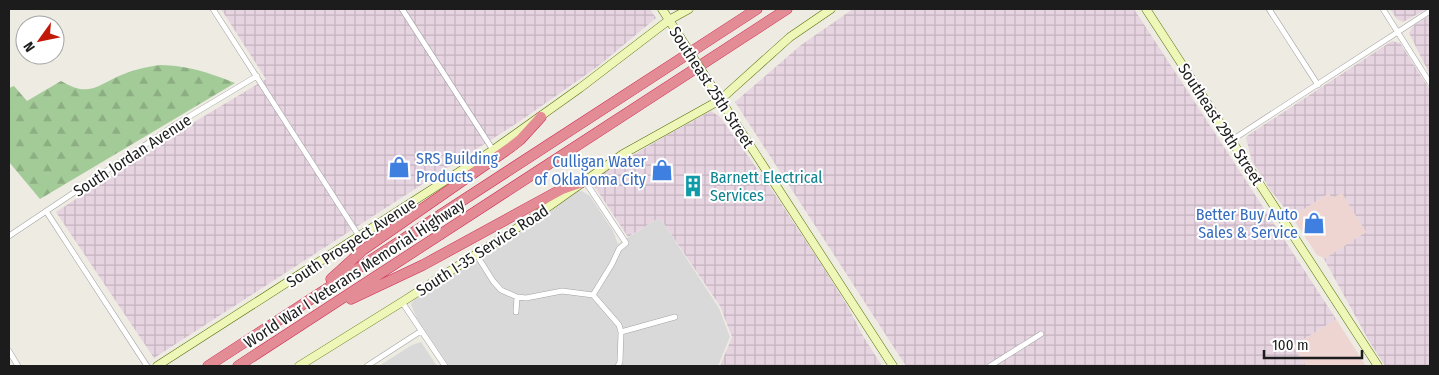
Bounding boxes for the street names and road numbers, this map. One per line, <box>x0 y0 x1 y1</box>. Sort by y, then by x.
street label: Southeast 25th Street <box>665 23 758 152</box>
street label: Southeast 29th Street <box>1174 60 1267 189</box>
street label: South Jordan Avenue <box>70 110 195 201</box>
street label: South Prospect Avenue <box>283 193 420 291</box>
street label: World War I Veterans Memorial Highway <box>240 194 469 352</box>
street label: South I-35 Service Road <box>413 201 552 300</box>

